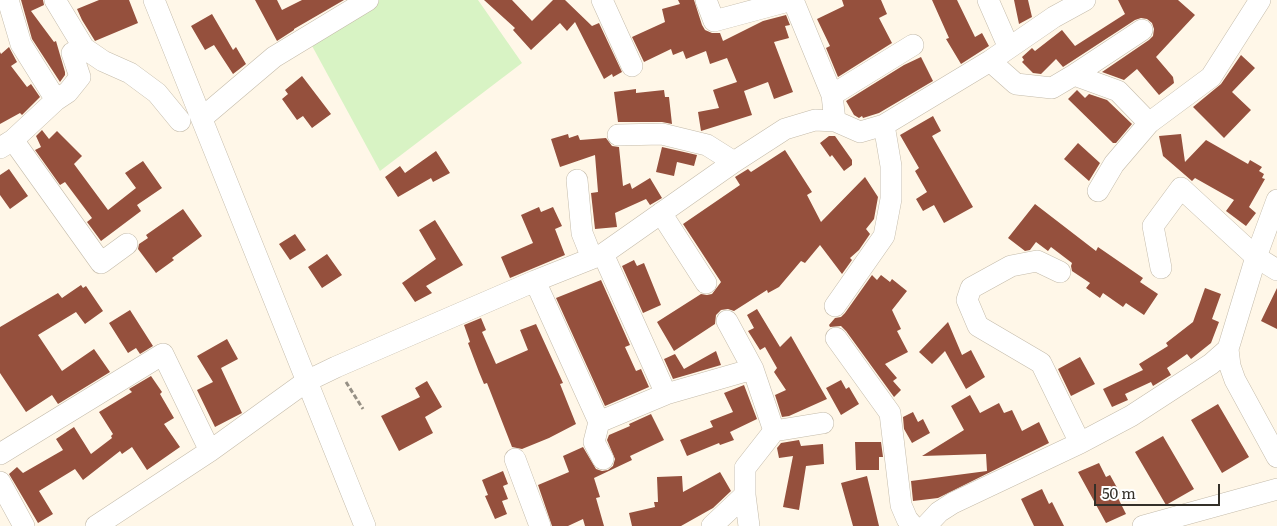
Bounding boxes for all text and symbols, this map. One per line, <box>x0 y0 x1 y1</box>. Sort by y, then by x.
scale bar <box>1097 474 1223 506</box>
text: 50 m <box>1102 481 1136 504</box>

